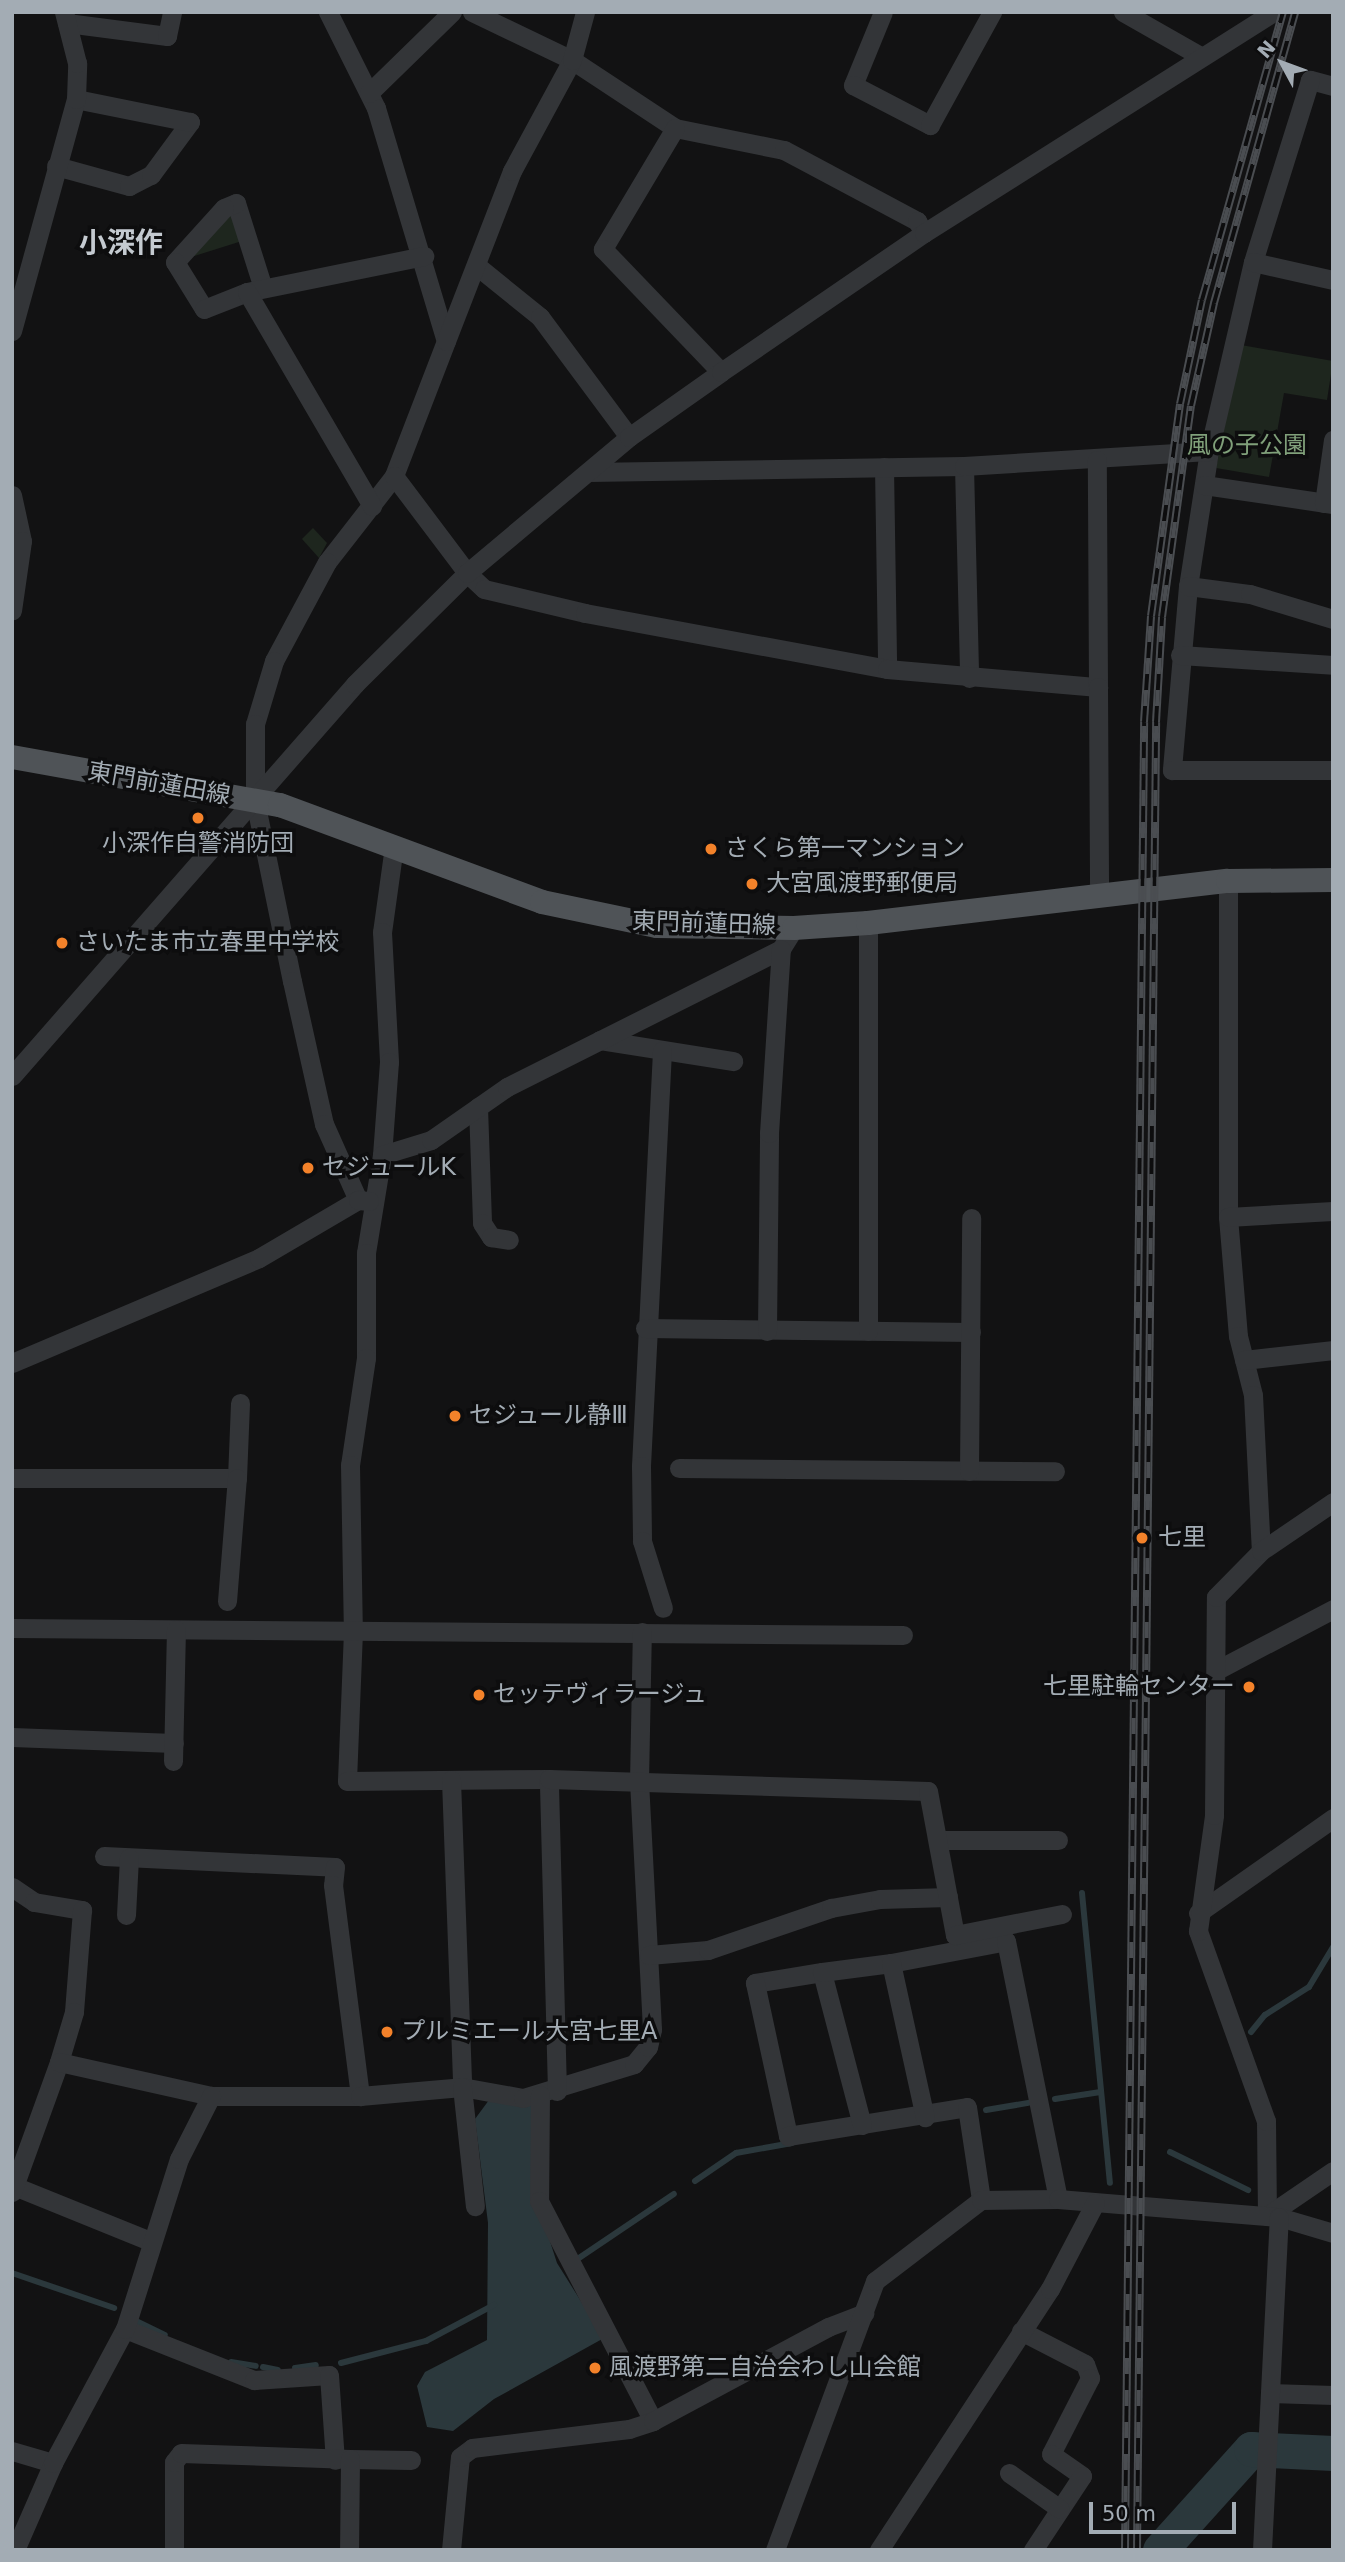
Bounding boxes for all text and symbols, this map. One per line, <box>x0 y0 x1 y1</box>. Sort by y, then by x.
north arrow <box>1247 28 1317 98</box>
text: N <box>1253 36 1280 62</box>
district label: 小深作 <box>79 226 163 260</box>
park label: 風の子公園 <box>1187 432 1307 460</box>
street label: 東門前蓮田線 <box>86 757 232 811</box>
marker: 小深作自警消防団 <box>190 810 206 826</box>
place label: 小深作自警消防団 <box>102 830 294 858</box>
place label: さくら第一マンション <box>725 835 965 863</box>
marker: さくら第一マンション <box>703 841 719 857</box>
place label: 大宮風渡野郵便局 <box>766 870 958 898</box>
marker: 大宮風渡野郵便局 <box>744 876 760 892</box>
street label: 東門前蓮田線 <box>632 907 776 941</box>
place label: さいたま市立春里中学校 <box>76 929 340 957</box>
marker: さいたま市立春里中学校 <box>54 935 70 951</box>
place label: セジュールK <box>322 1154 458 1182</box>
marker: セジュールK <box>300 1160 316 1176</box>
place label: セジュール静Ⅲ <box>469 1402 630 1430</box>
marker: セジュール静Ⅲ <box>447 1408 463 1424</box>
place label: 七里 <box>1158 1524 1206 1552</box>
marker: 七里 <box>1132 1528 1152 1548</box>
place label: 七里駐輪センター <box>1043 1673 1235 1701</box>
marker: 七里駐輪センター <box>1241 1679 1257 1695</box>
place label: セッテヴィラージュ <box>493 1681 709 1709</box>
marker: セッテヴィラージュ <box>471 1687 487 1703</box>
place label: プルミエール大宮七里A <box>401 2018 657 2046</box>
marker: プルミエール大宮七里A <box>379 2024 395 2040</box>
place label: 風渡野第二自治会わし山会館 <box>609 2354 921 2382</box>
marker: 風渡野第二自治会わし山会館 <box>587 2360 603 2376</box>
scale bar <box>1093 2488 1240 2532</box>
text: 50 m <box>1102 2502 1156 2526</box>

